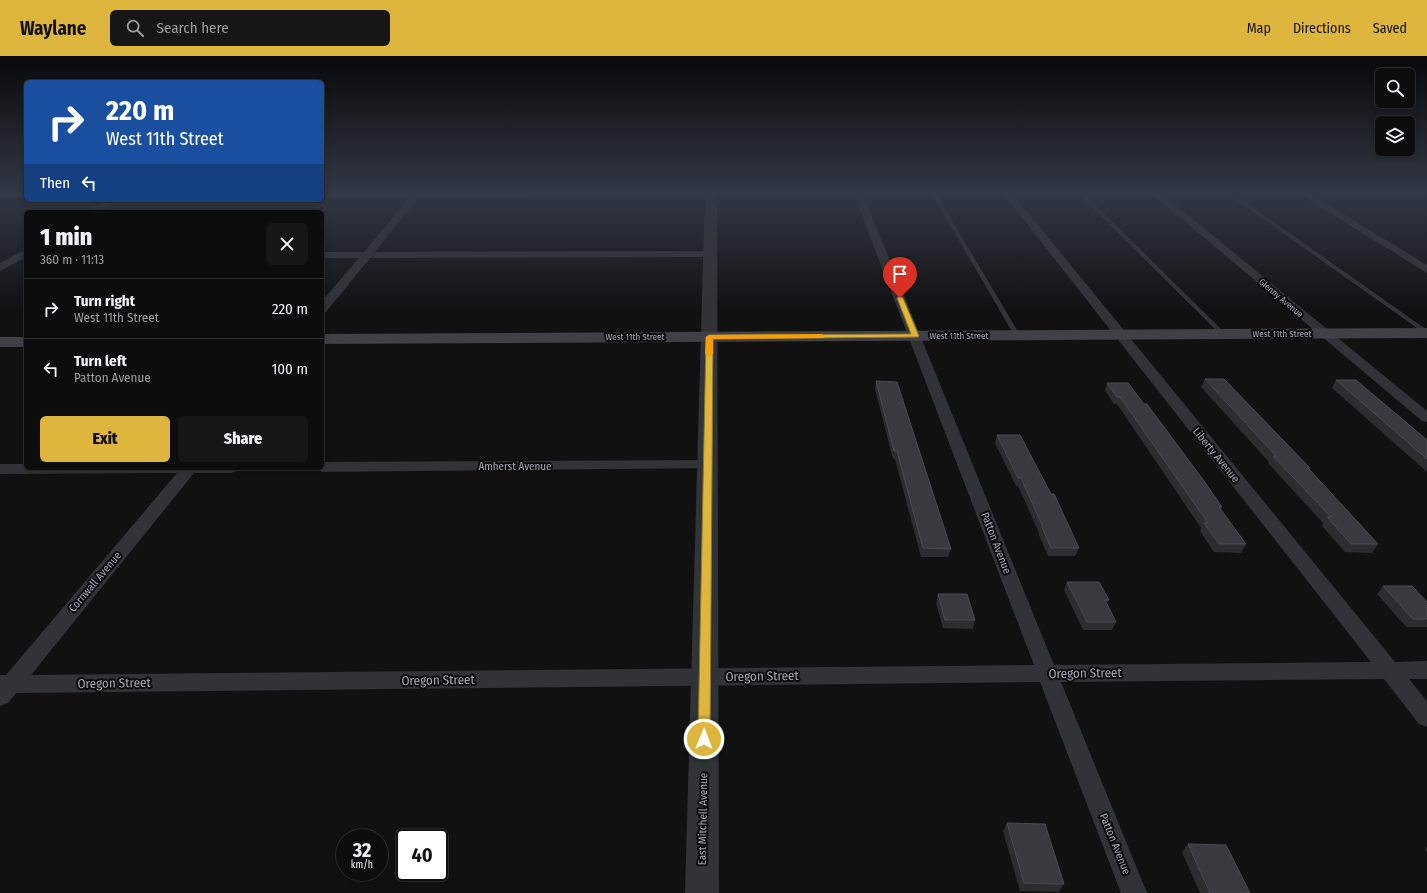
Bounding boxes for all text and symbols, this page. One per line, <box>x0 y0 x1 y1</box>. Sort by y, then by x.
search box <box>110 10 390 46</box>
text: Waylane <box>20 17 86 40</box>
icon: search <box>124 17 146 39</box>
text: Search here <box>156 19 229 37</box>
text: Map <box>1247 20 1271 37</box>
text: Directions <box>1293 20 1351 37</box>
text: Saved <box>1373 20 1407 37</box>
map controls <box>1375 68 1415 156</box>
button: search <box>1375 68 1415 108</box>
text: 220 m <box>106 94 174 127</box>
icon: right <box>40 96 92 148</box>
button: layers <box>1375 116 1415 156</box>
text: West 11th Street <box>106 128 224 150</box>
icon: left <box>78 172 100 194</box>
text: Then <box>40 174 70 192</box>
text: 1 min <box>40 223 92 251</box>
button: close <box>266 223 308 265</box>
text: 360 m · 11:13 <box>40 252 104 267</box>
pin <box>883 257 917 298</box>
icon: arrive <box>889 263 911 285</box>
street label: Glenny Avenue <box>1257 277 1306 320</box>
text: Turn right <box>74 292 135 310</box>
icon: right <box>40 298 62 320</box>
text: 220 m <box>272 300 308 318</box>
text: West 11th Street <box>74 310 159 325</box>
street label: West 11th Street <box>1253 329 1311 339</box>
street label: West 11th Street <box>930 331 988 341</box>
street label: West 11th Street <box>606 332 664 342</box>
text: Turn left <box>74 352 127 370</box>
icon: left <box>40 358 62 380</box>
text: 100 m <box>271 360 308 378</box>
text: Patton Avenue <box>74 370 151 385</box>
button: Exit <box>40 416 170 462</box>
button: Share <box>178 416 308 462</box>
street label: Liberty Avenue <box>1190 425 1242 485</box>
street label: Amherst Avenue <box>478 460 552 473</box>
street label: Patton Avenue <box>978 510 1014 576</box>
street label: Cornwall Avenue <box>66 549 124 615</box>
street label: Oregon Street <box>1048 665 1123 681</box>
street label: Oregon Street <box>725 668 800 684</box>
street label: Oregon Street <box>401 672 476 688</box>
street label: Oregon Street <box>77 675 152 691</box>
position arrow <box>683 718 725 760</box>
street label: East Mitchell Avenue <box>696 773 710 865</box>
street label: Patton Avenue <box>1097 812 1133 876</box>
speed limit sign: 40 <box>396 829 448 881</box>
text: 32 <box>353 838 371 862</box>
text: km/h <box>351 859 373 871</box>

